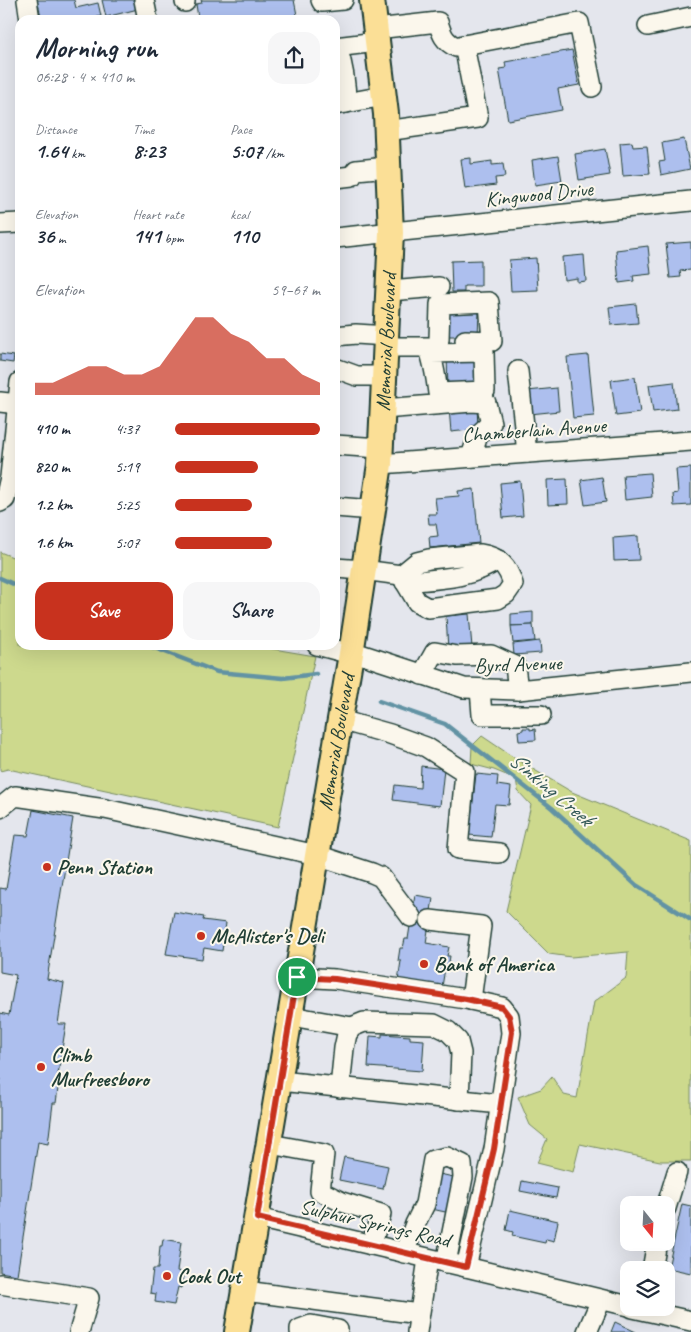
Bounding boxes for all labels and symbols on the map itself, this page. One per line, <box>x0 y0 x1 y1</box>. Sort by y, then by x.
street label: Kingwood Drive <box>484 175 595 213</box>
street label: Memorial Boulevard <box>370 268 402 411</box>
street label: Chamberlain Avenue <box>461 412 609 448</box>
street label: Byrd Avenue <box>474 649 563 679</box>
street label: Memorial Boulevard <box>312 668 361 813</box>
water label: Sinking Creek <box>503 746 602 835</box>
place label: Penn Station <box>57 854 152 880</box>
marker: Penn Station <box>41 861 53 873</box>
place label: McAlister's Deli <box>211 923 327 949</box>
marker: McAlister's Deli <box>195 930 207 942</box>
place label: Bank of America <box>434 951 555 977</box>
pin <box>276 956 318 998</box>
marker: Bank of America <box>418 958 430 970</box>
place label: Climb Murfreesboro <box>51 1042 151 1092</box>
marker: Climb Murfreesboro <box>35 1061 47 1073</box>
street label: Sulphur Springs Road <box>297 1193 456 1254</box>
north arrow <box>620 1196 675 1251</box>
place label: Cook Out <box>177 1263 244 1289</box>
marker: Cook Out <box>161 1270 173 1282</box>

